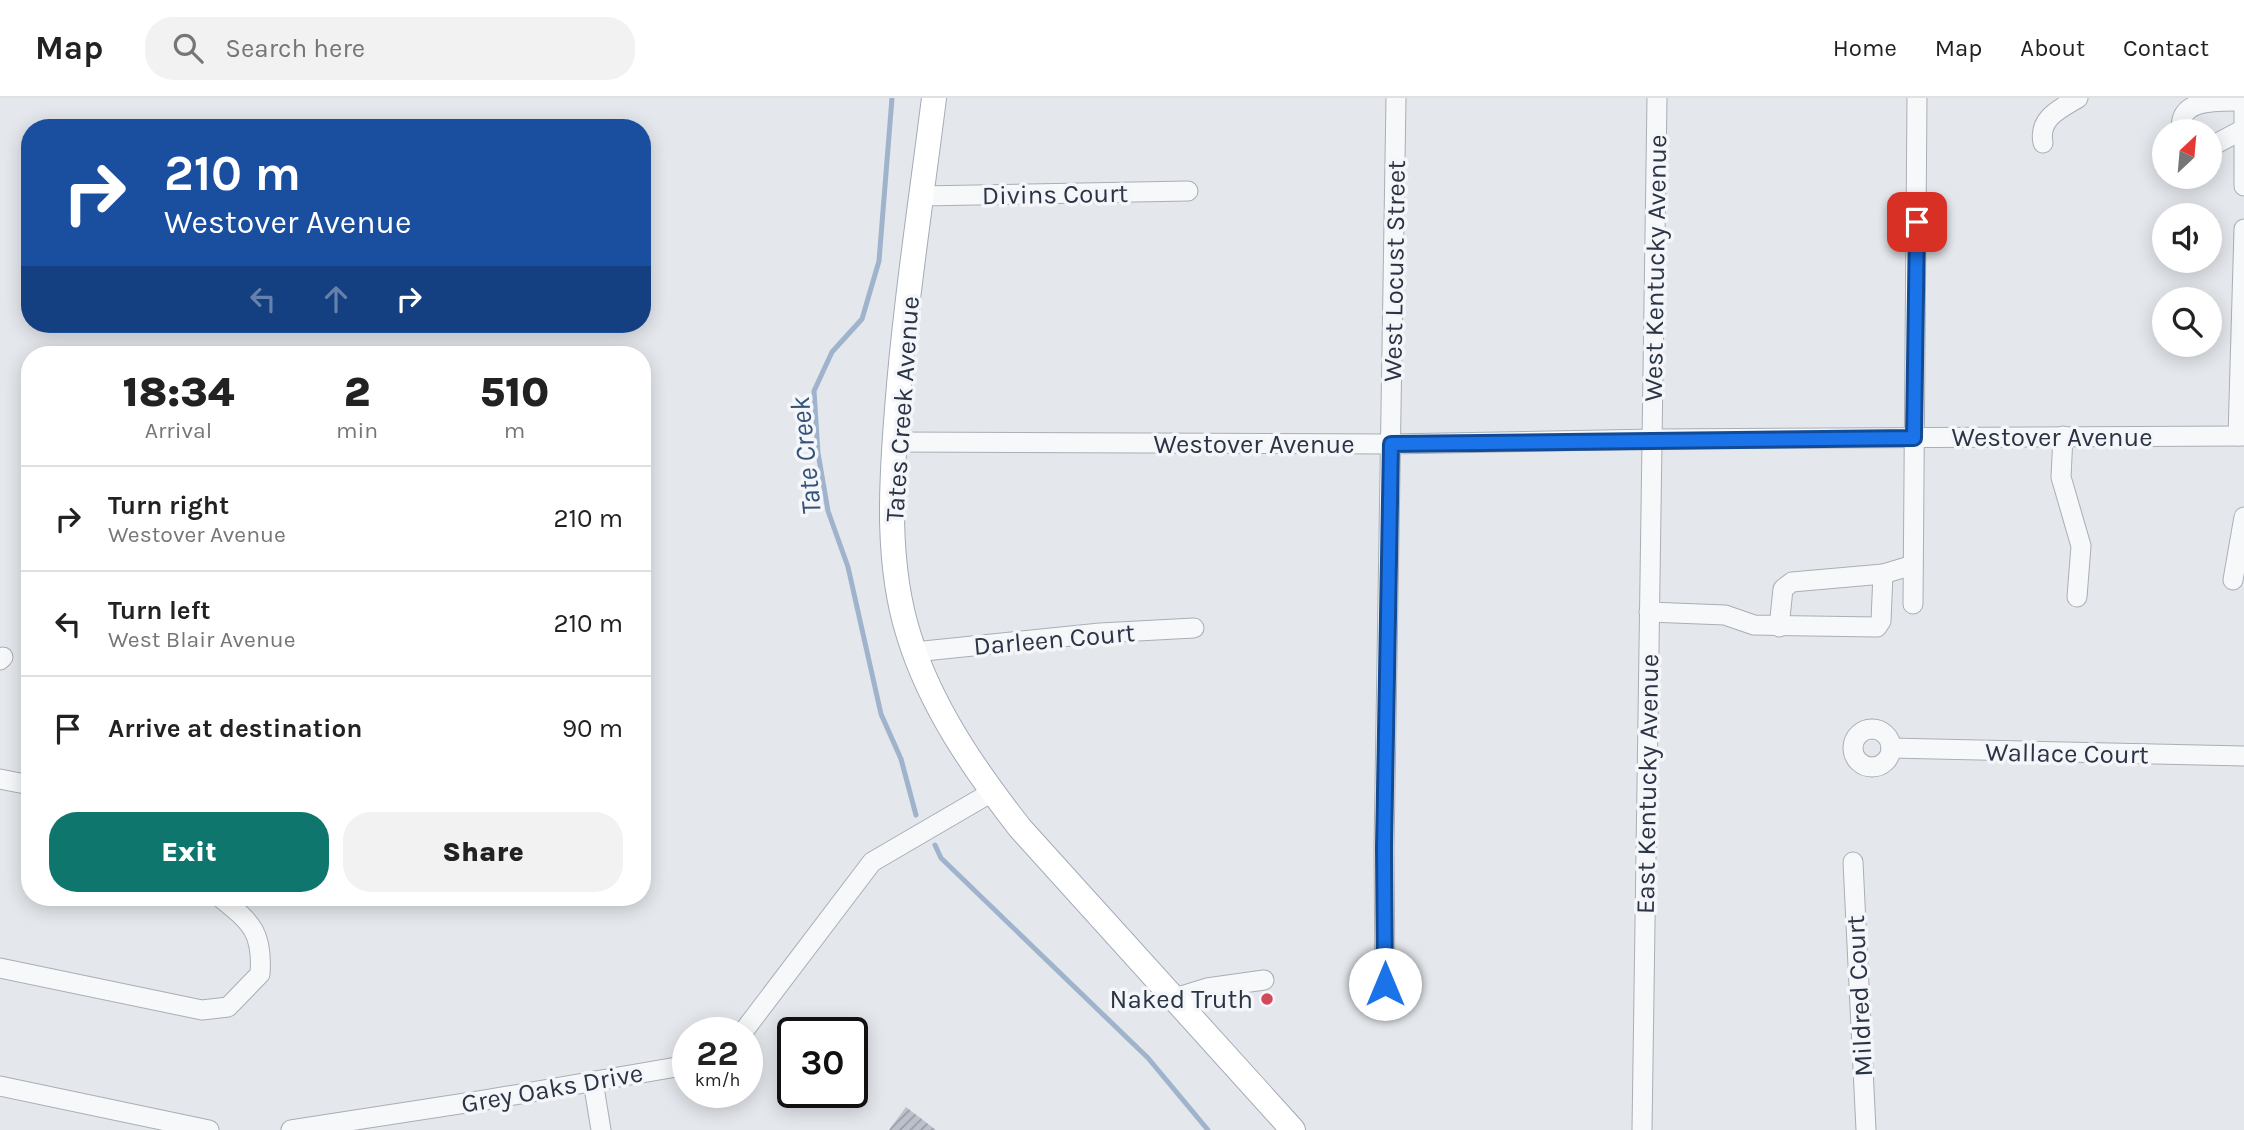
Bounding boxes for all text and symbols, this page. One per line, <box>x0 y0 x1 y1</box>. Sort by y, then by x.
search box <box>145 17 635 80</box>
text: Map <box>35 29 103 67</box>
icon: search <box>169 29 207 67</box>
text: Search here <box>225 33 365 64</box>
text: Home <box>1833 34 1897 62</box>
text: Map <box>1935 34 1982 62</box>
text: About <box>2020 34 2085 62</box>
text: Contact <box>2123 34 2209 62</box>
north arrow <box>2152 119 2222 189</box>
map controls <box>2152 119 2222 357</box>
street label: West Kentucky Avenue <box>1638 134 1673 402</box>
text: 210 m <box>164 145 301 202</box>
icon: right <box>49 147 140 238</box>
street label: West Locust Street <box>1377 160 1412 382</box>
street label: Divins Court <box>982 178 1129 211</box>
pin <box>1887 192 1947 252</box>
icon: arrive <box>1898 203 1936 241</box>
button: sound <box>2152 203 2222 273</box>
text: Westover Avenue <box>164 204 411 241</box>
icon: left <box>244 280 282 318</box>
icon: ahead <box>317 280 355 318</box>
icon: right <box>390 280 428 318</box>
button: search <box>2152 287 2222 357</box>
street label: Tates Creek Avenue <box>879 295 926 523</box>
text: 18:34 <box>123 367 234 417</box>
text: 2 <box>344 367 370 417</box>
text: 510 <box>480 367 549 417</box>
water label: Tate Creek <box>783 395 828 516</box>
text: Arrival <box>145 417 212 444</box>
text: min <box>336 417 378 444</box>
text: m <box>504 417 525 444</box>
street label: Westover Avenue <box>1952 422 2152 453</box>
street label: Westover Avenue <box>1154 429 1354 460</box>
text: Turn right <box>108 490 229 521</box>
icon: right <box>49 500 87 538</box>
text: 210 m <box>553 503 623 534</box>
text: Westover Avenue <box>108 521 286 548</box>
text: Turn left <box>108 595 210 626</box>
icon: left <box>49 605 87 643</box>
text: 210 m <box>553 608 623 639</box>
street label: Darleen Court <box>972 617 1136 662</box>
text: West Blair Avenue <box>108 626 296 653</box>
street label: East Kentucky Avenue <box>1630 654 1665 914</box>
icon: arrive <box>49 710 87 748</box>
text: Arrive at destination <box>108 713 362 744</box>
text: 90 m <box>562 713 623 744</box>
street label: Wallace Court <box>1985 737 2149 770</box>
button: Exit <box>49 812 329 892</box>
button: Share <box>343 812 623 892</box>
street label: Mildred Court <box>1840 914 1879 1078</box>
position arrow <box>1348 947 1422 1021</box>
place label: Naked Truth <box>1110 984 1253 1015</box>
marker: Naked Truth <box>1259 991 1275 1007</box>
speed limit sign: 30 <box>777 1017 868 1108</box>
text: 22 <box>696 1033 739 1074</box>
street label: Grey Oaks Drive <box>459 1057 645 1120</box>
text: km/h <box>695 1069 740 1091</box>

